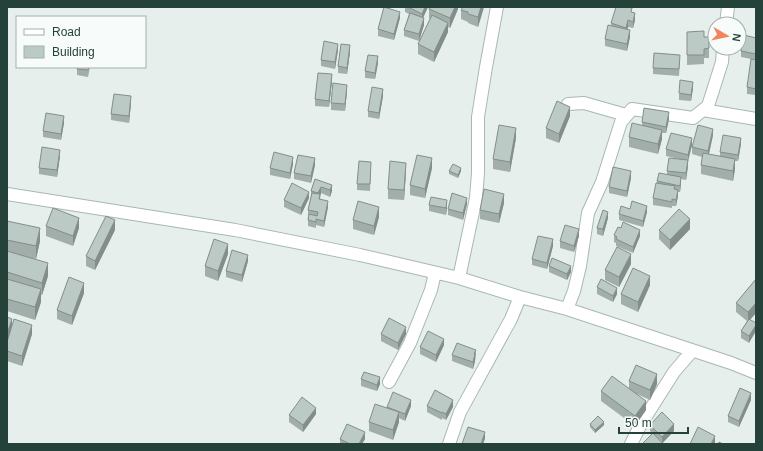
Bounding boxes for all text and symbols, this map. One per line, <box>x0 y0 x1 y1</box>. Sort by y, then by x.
legend <box>16 16 146 68</box>
north arrow <box>707 16 747 56</box>
text: Road <box>52 25 81 39</box>
text: N <box>730 33 743 42</box>
text: Building <box>52 45 95 59</box>
scale bar <box>619 409 688 435</box>
text: 50 m <box>625 416 652 430</box>

